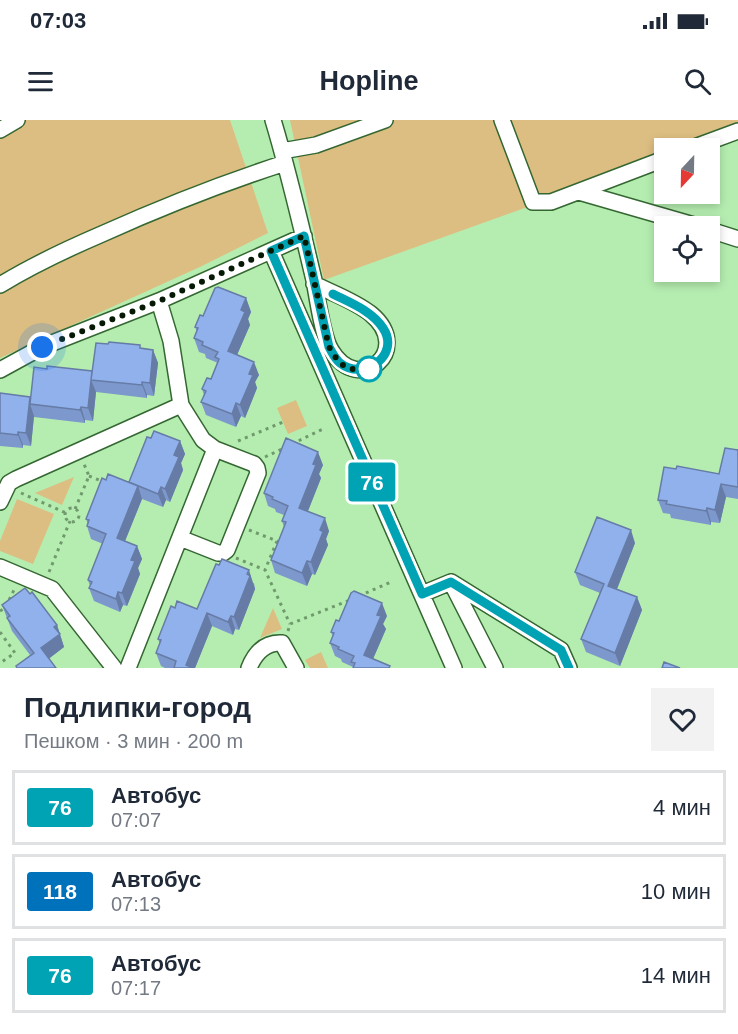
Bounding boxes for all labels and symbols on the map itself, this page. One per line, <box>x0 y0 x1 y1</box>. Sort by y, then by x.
north arrow <box>654 138 720 204</box>
your location <box>27 332 57 362</box>
unlabelled marker <box>356 356 382 382</box>
line badge: 76 <box>345 462 399 502</box>

